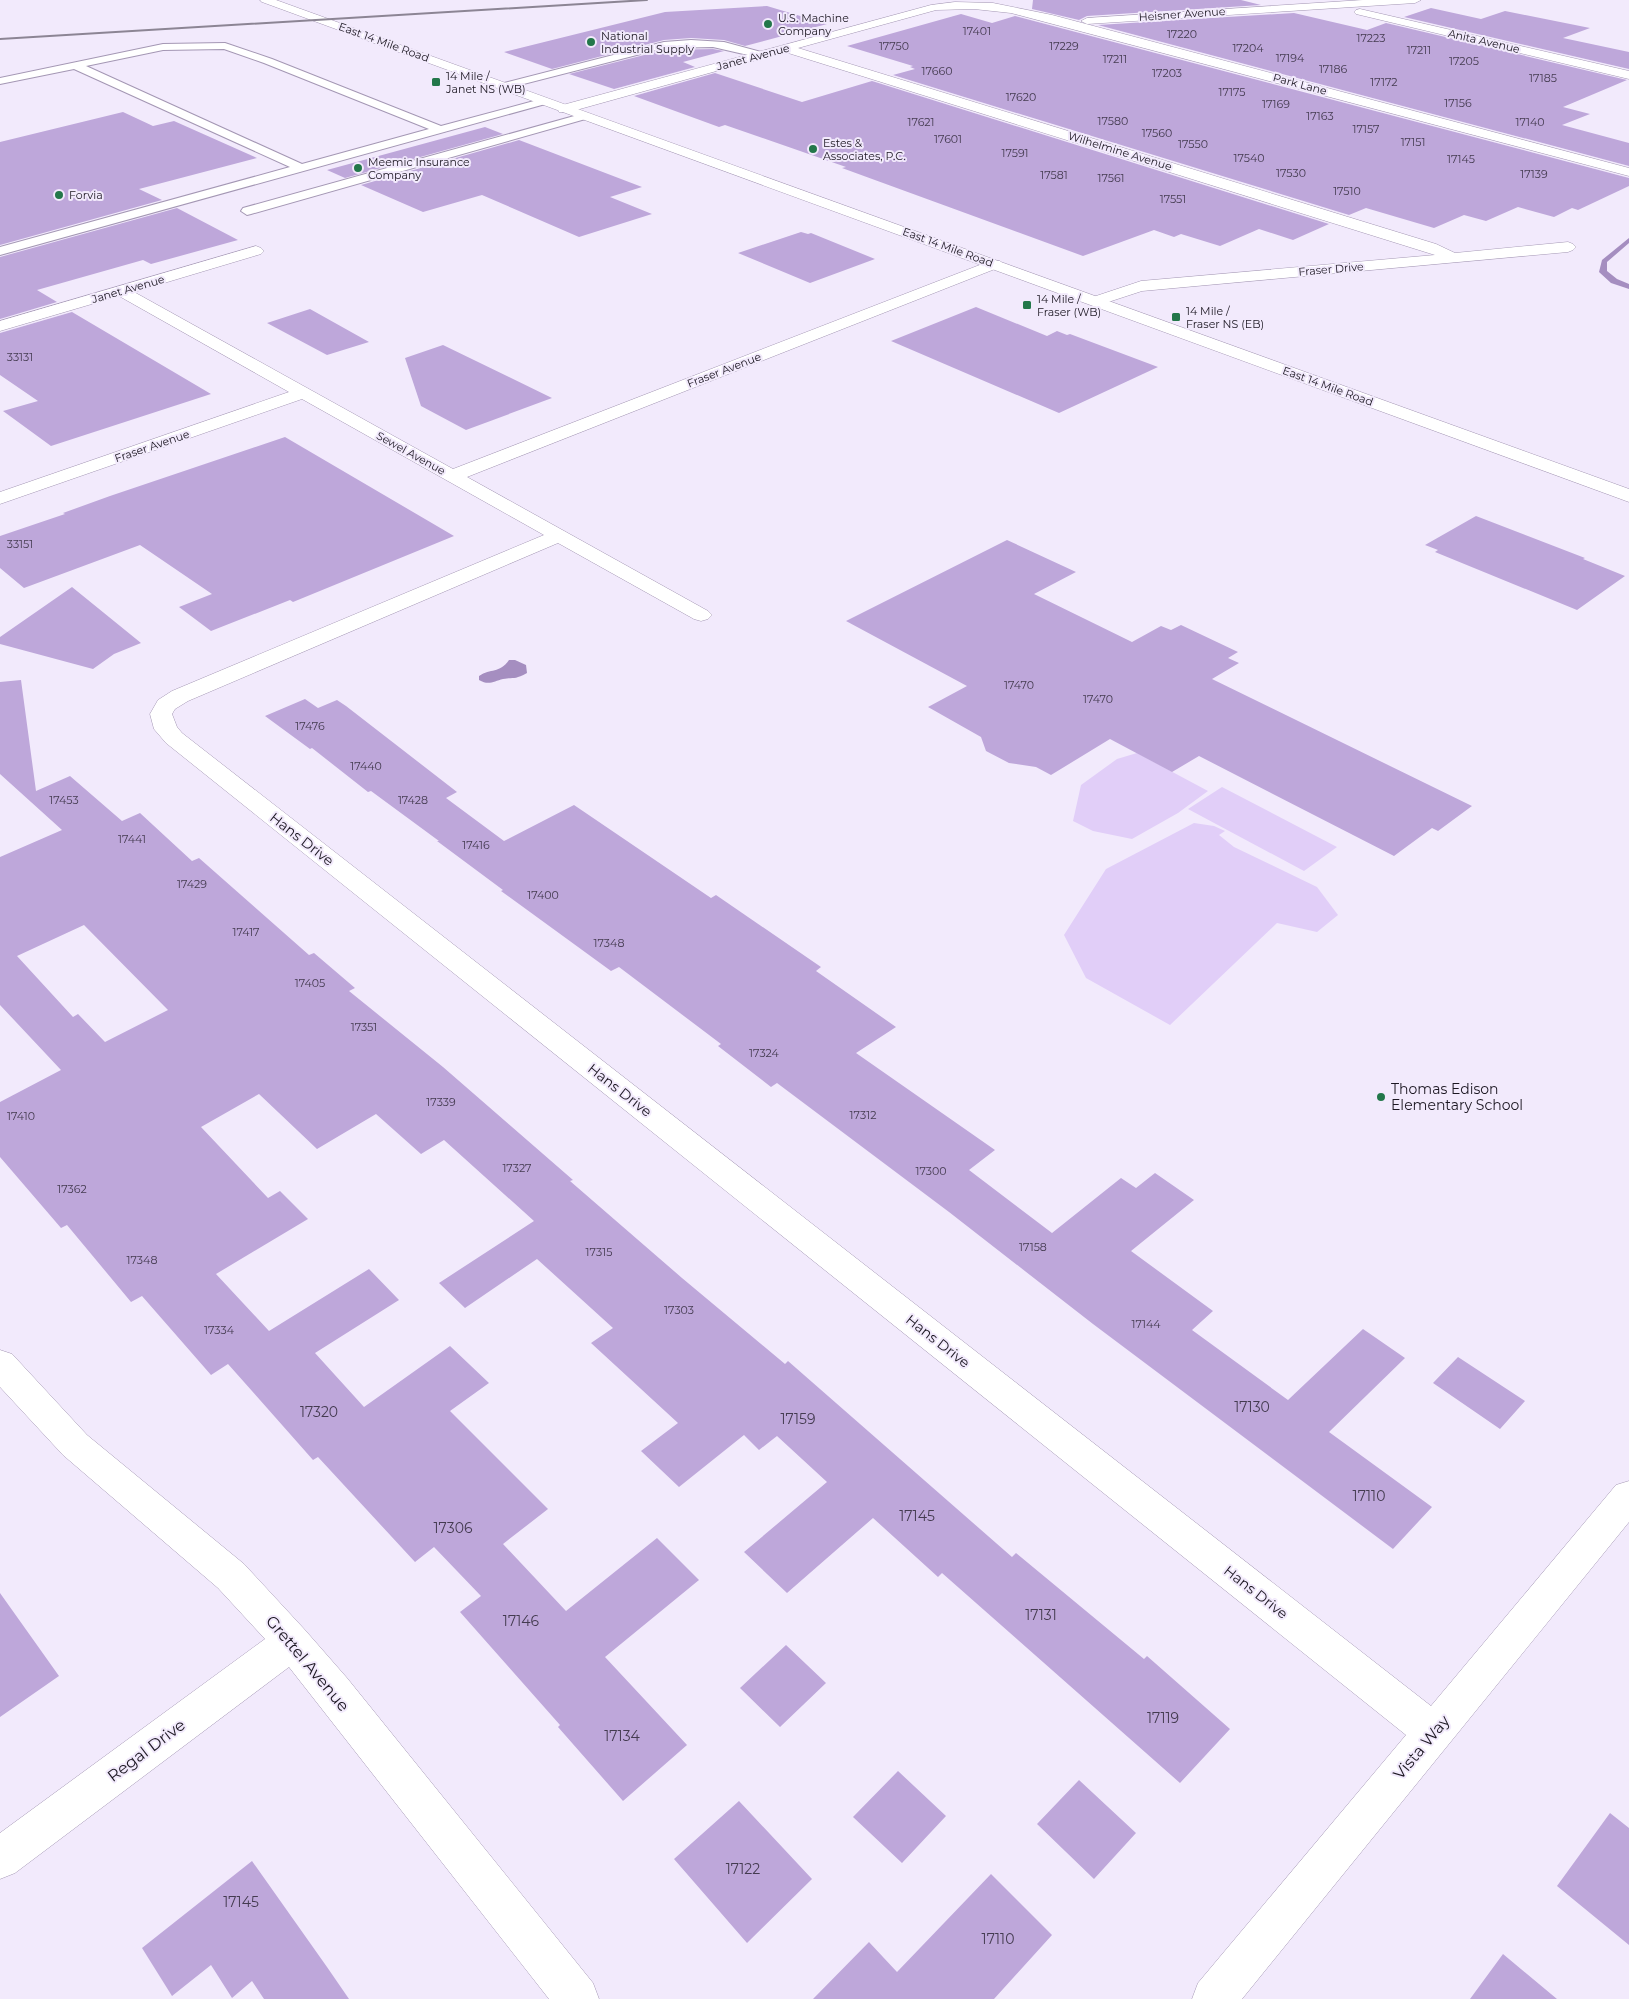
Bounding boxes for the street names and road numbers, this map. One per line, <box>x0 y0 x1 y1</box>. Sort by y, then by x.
street label: Heisner Avenue <box>1138 4 1226 24</box>
street label: East 14 Mile Road <box>337 19 431 65</box>
street label: Anita Avenue <box>1447 26 1522 56</box>
street label: Janet Avenue <box>714 40 791 74</box>
street label: Park Lane <box>1272 70 1329 98</box>
street label: Wilhelmine Avenue <box>1066 129 1174 174</box>
street label: East 14 Mile Road <box>901 224 995 270</box>
street label: Fraser Drive <box>1298 259 1365 279</box>
street label: Janet Avenue <box>89 272 166 306</box>
street label: Fraser Avenue <box>685 349 763 391</box>
street label: East 14 Mile Road <box>1281 363 1375 409</box>
street label: Fraser Avenue <box>113 427 192 465</box>
street label: Sewel Avenue <box>374 428 448 478</box>
street label: Hans Drive <box>266 808 338 870</box>
street label: Hans Drive <box>584 1059 656 1121</box>
street label: Hans Drive <box>902 1310 974 1372</box>
street label: Hans Drive <box>1220 1561 1292 1623</box>
street label: Grettel Avenue <box>262 1612 353 1715</box>
street label: Vista Way <box>1389 1711 1454 1783</box>
street label: Regal Drive <box>104 1715 189 1786</box>

